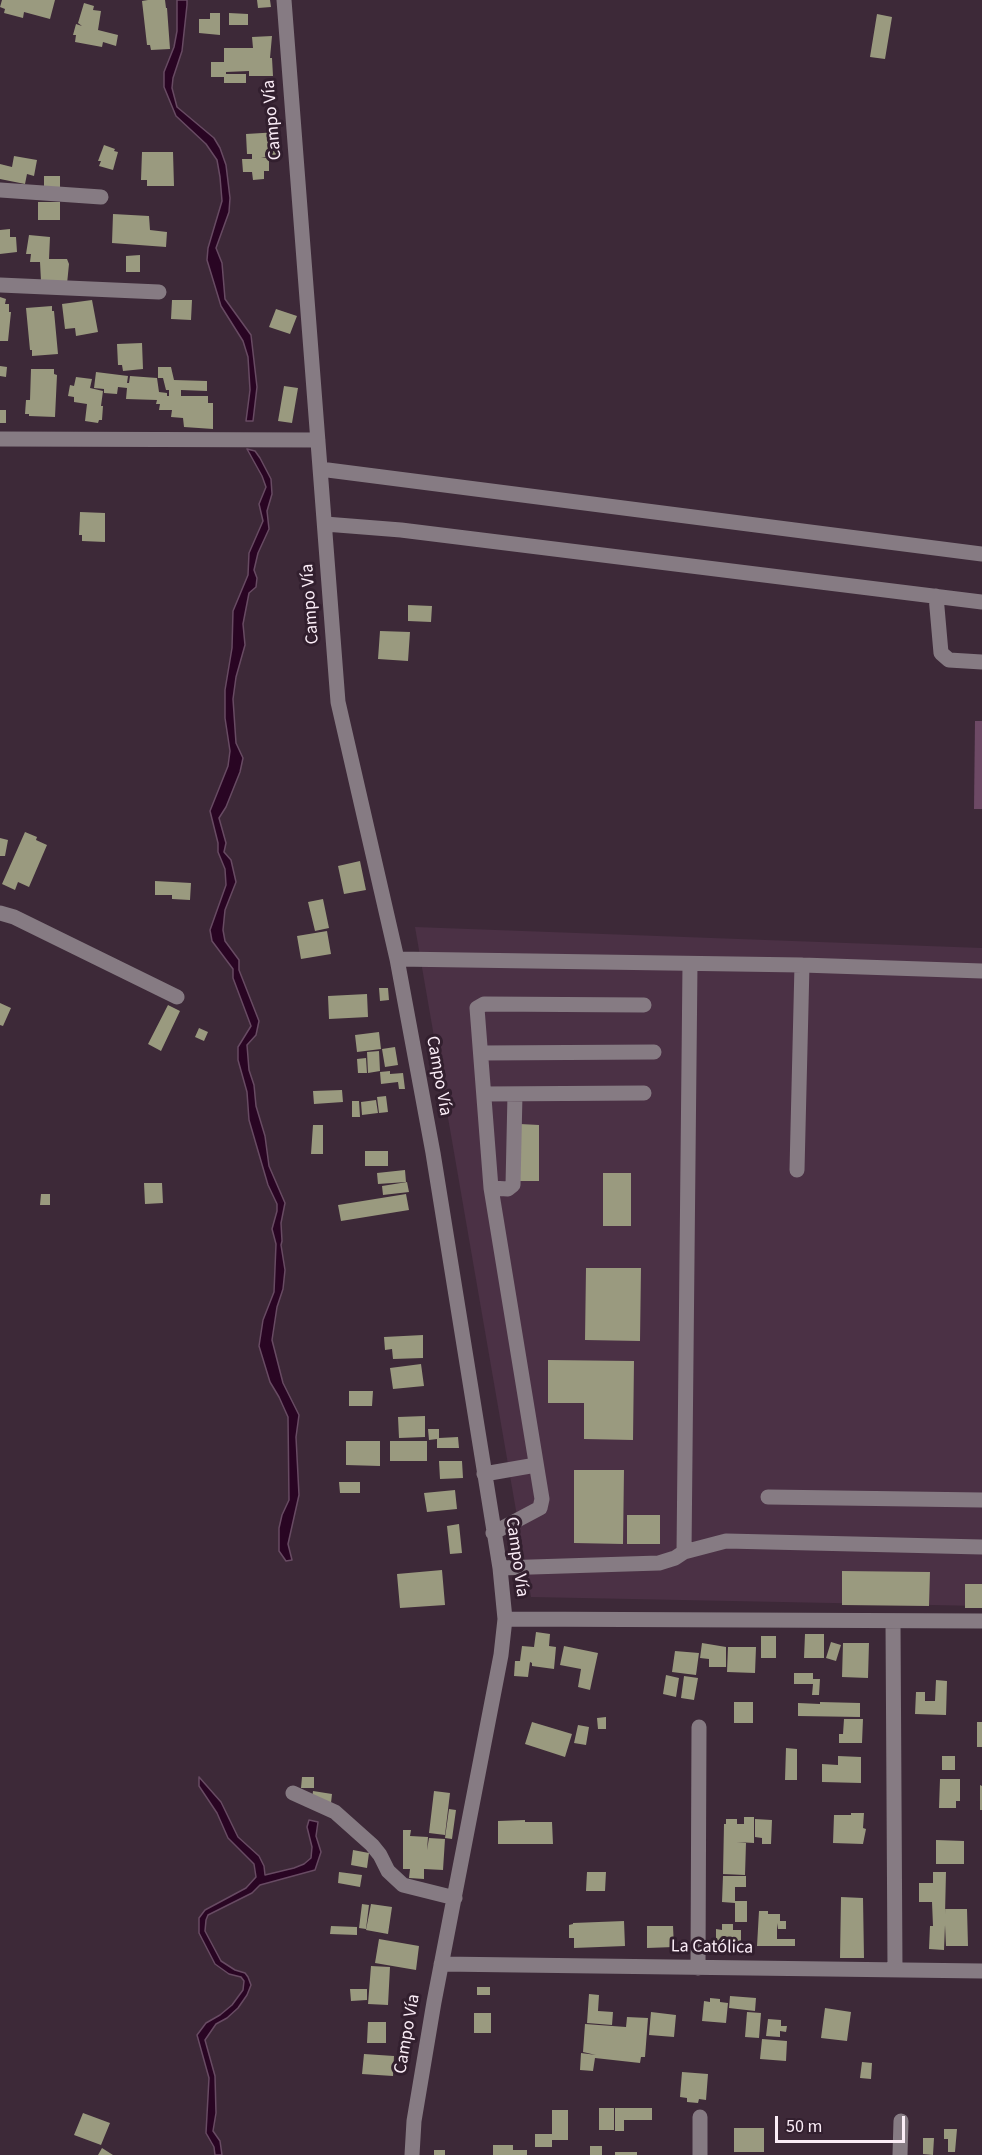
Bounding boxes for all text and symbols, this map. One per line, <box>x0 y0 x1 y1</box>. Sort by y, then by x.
street label: Campo Vía <box>259 79 287 161</box>
street label: Campo Vía <box>297 563 325 645</box>
street label: Campo Vía <box>420 1034 456 1118</box>
street label: Campo Vía <box>500 1516 532 1598</box>
street label: La Católica <box>671 1936 753 1960</box>
street label: Campo Vía <box>390 1992 426 2076</box>
scale bar <box>778 2104 908 2142</box>
text: 50 m <box>786 2114 822 2139</box>

